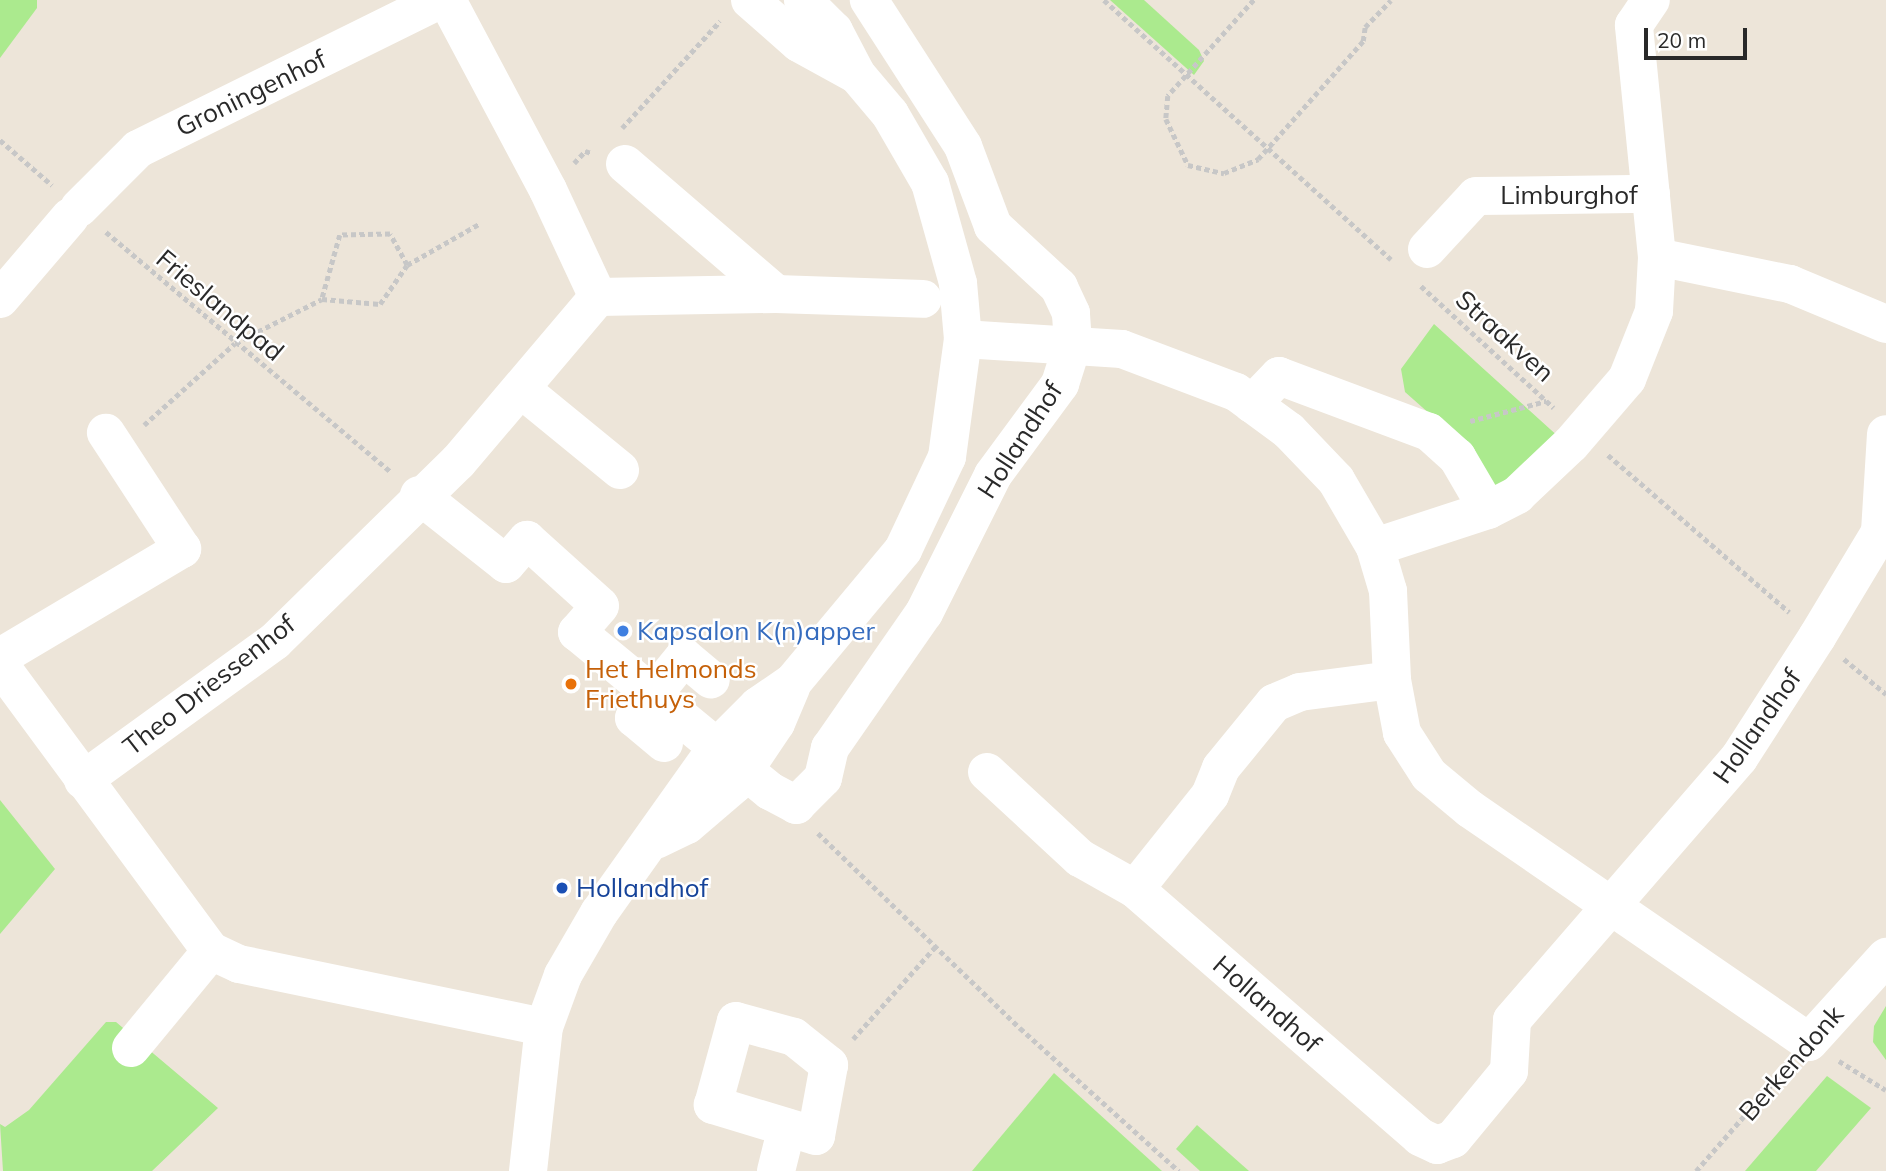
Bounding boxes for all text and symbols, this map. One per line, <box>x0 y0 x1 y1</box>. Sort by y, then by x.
scale bar <box>1648 14 1751 58</box>
text: 20 m <box>1657 27 1706 53</box>
street label: Groningenhof <box>171 43 331 143</box>
street label: Limburghof <box>1500 179 1638 211</box>
street label: Frieslandpad <box>150 243 290 367</box>
street label: Straakven <box>1449 284 1561 388</box>
street label: Hollandhof <box>971 376 1069 504</box>
street label: Theo Driessenhof <box>117 608 301 762</box>
place label: Kapsalon K(n)apper <box>637 615 875 647</box>
marker: Kapsalon K(n)apper <box>615 623 631 639</box>
place label: Het Helmonds Friethuys <box>585 653 757 714</box>
street label: Hollandhof <box>1706 663 1808 789</box>
marker: Het Helmonds Friethuys <box>563 676 579 692</box>
place label: Hollandhof <box>576 872 708 904</box>
marker: Hollandhof <box>554 880 570 896</box>
street label: Hollandhof <box>1207 949 1327 1059</box>
street label: Berkendonk <box>1732 999 1850 1127</box>

